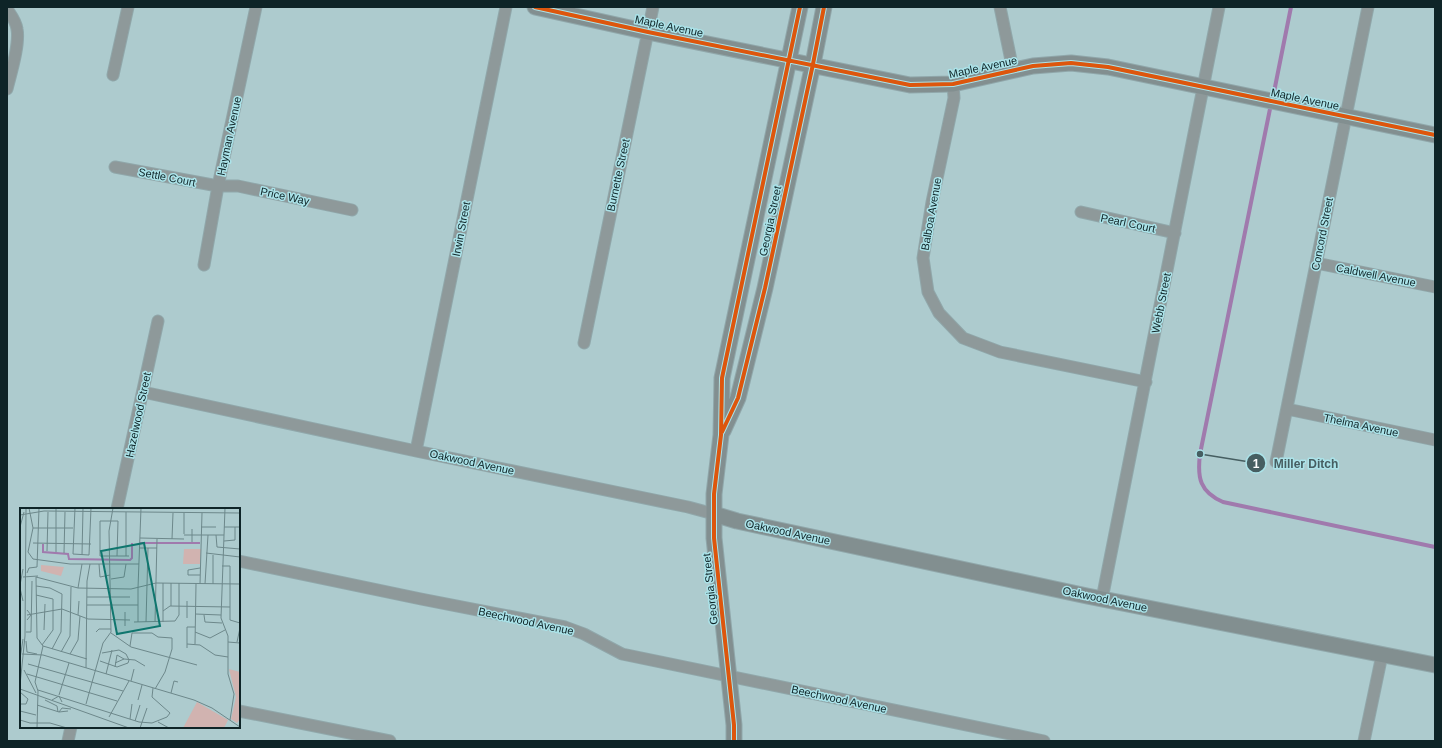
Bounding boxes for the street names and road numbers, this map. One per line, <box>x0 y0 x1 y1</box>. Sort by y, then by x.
street label: Maple Avenue <box>634 13 704 39</box>
street label: Maple Avenue <box>948 54 1018 80</box>
street label: Maple Avenue <box>1270 86 1340 112</box>
street label: Hayman Avenue <box>215 95 243 177</box>
street label: Burnette Street <box>604 138 632 212</box>
street label: Settle Court <box>137 166 197 188</box>
street label: Balboa Avenue <box>919 177 943 251</box>
street label: Price Way <box>259 185 311 207</box>
street label: Georgia Street <box>757 185 783 257</box>
street label: Concord Street <box>1309 197 1335 271</box>
street label: Irwin Street <box>450 201 472 257</box>
street label: Pearl Court <box>1100 211 1156 235</box>
street label: Caldwell Avenue <box>1335 261 1417 289</box>
street label: Webb Street <box>1149 272 1173 334</box>
street label: Hazelwood Street <box>123 371 153 459</box>
street label: Thelma Avenue <box>1322 411 1400 439</box>
street label: Oakwood Avenue <box>429 447 515 477</box>
street label: Oakwood Avenue <box>745 517 831 547</box>
street label: Georgia Street <box>700 553 720 625</box>
street label: Oakwood Avenue <box>1062 584 1148 614</box>
street label: Beechwood Avenue <box>477 605 575 637</box>
street label: Beechwood Avenue <box>790 683 888 715</box>

